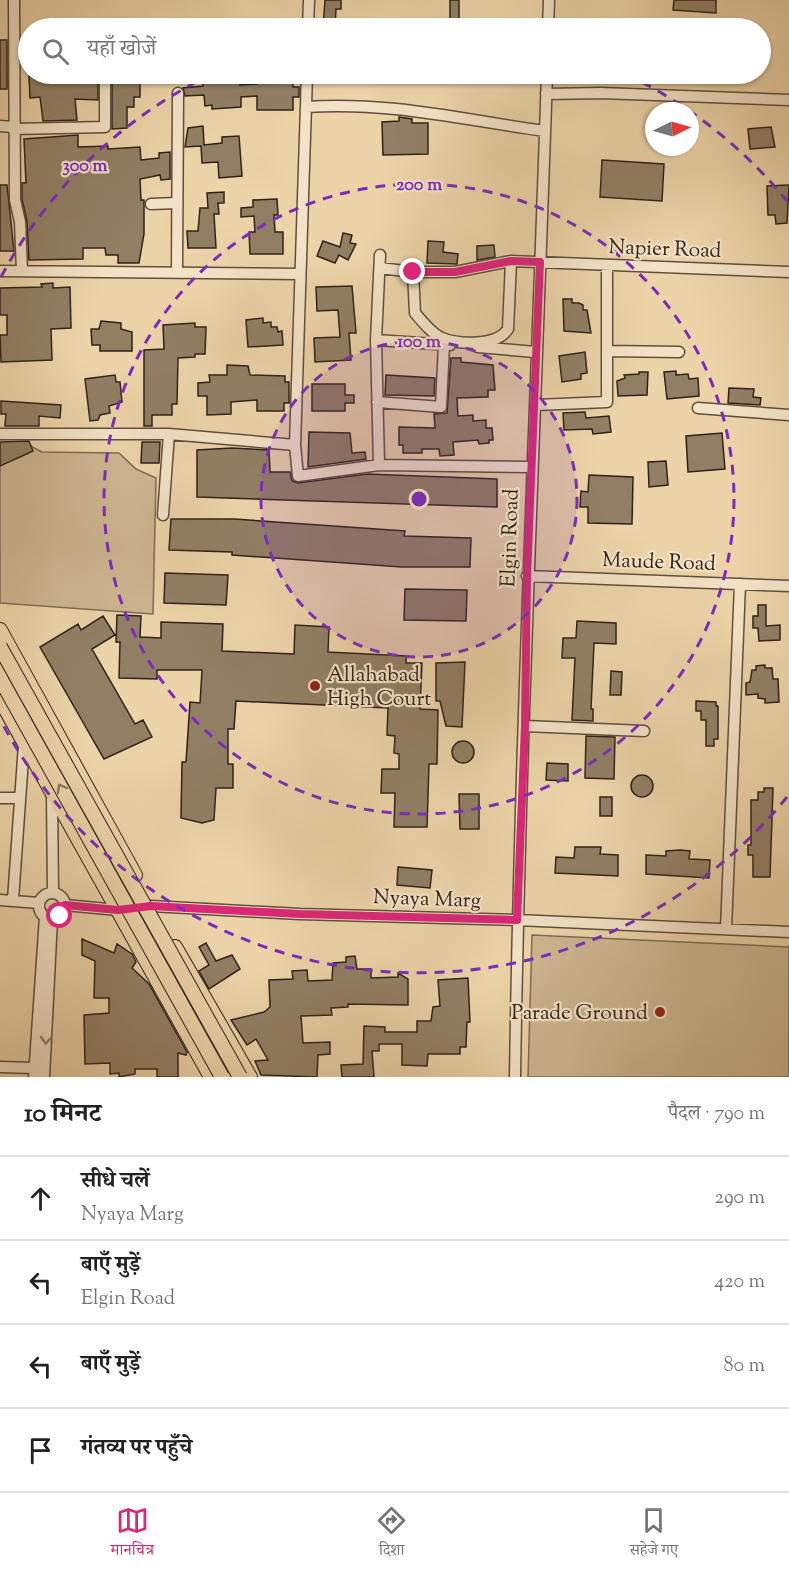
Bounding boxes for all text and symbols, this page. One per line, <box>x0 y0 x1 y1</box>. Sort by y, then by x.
search box <box>18 18 771 84</box>
text: यहाँ खोजें <box>87 34 156 66</box>
icon: search <box>39 35 72 68</box>
north arrow <box>645 102 699 156</box>
text: 300 m <box>63 154 108 180</box>
text: 200 m <box>396 173 442 199</box>
street label: Napier Road <box>608 233 722 267</box>
route end <box>399 258 425 284</box>
text: 100 m <box>397 330 441 356</box>
street label: Elgin Road <box>494 488 528 588</box>
centre of rings <box>409 489 429 509</box>
street label: Maude Road <box>601 546 717 580</box>
place label: Allahabad High Court <box>327 661 432 715</box>
marker: Allahabad High Court <box>308 679 322 693</box>
one-way arrow <box>57 783 68 794</box>
street label: Nyaya Marg <box>372 883 481 917</box>
route start <box>46 902 72 928</box>
place label: Parade Ground <box>511 999 648 1029</box>
marker: Parade Ground <box>653 1005 667 1019</box>
one-way arrow <box>40 1036 53 1045</box>
text: 10 मिनट <box>24 1096 101 1133</box>
text: पैदल · 790 m <box>668 1100 765 1129</box>
text: सीधे चलें <box>81 1166 150 1198</box>
icon: ahead <box>24 1182 57 1215</box>
text: 290 m <box>715 1184 765 1213</box>
text: Nyaya Marg <box>81 1201 184 1230</box>
text: बाएँ मुड़ें <box>81 1250 140 1282</box>
icon: left <box>24 1266 57 1299</box>
text: 420 m <box>714 1268 765 1297</box>
text: Elgin Road <box>81 1285 175 1314</box>
text: बाएँ मुड़ें <box>81 1349 140 1381</box>
icon: left <box>24 1350 57 1383</box>
text: 80 m <box>724 1352 765 1381</box>
text: गंतव्य पर पहुँचे <box>81 1433 192 1465</box>
icon: arrive <box>24 1434 57 1467</box>
tab: मानचित्र <box>111 1504 154 1565</box>
tab: दिशा <box>375 1504 408 1565</box>
tab: सहेजे गए <box>629 1504 678 1565</box>

